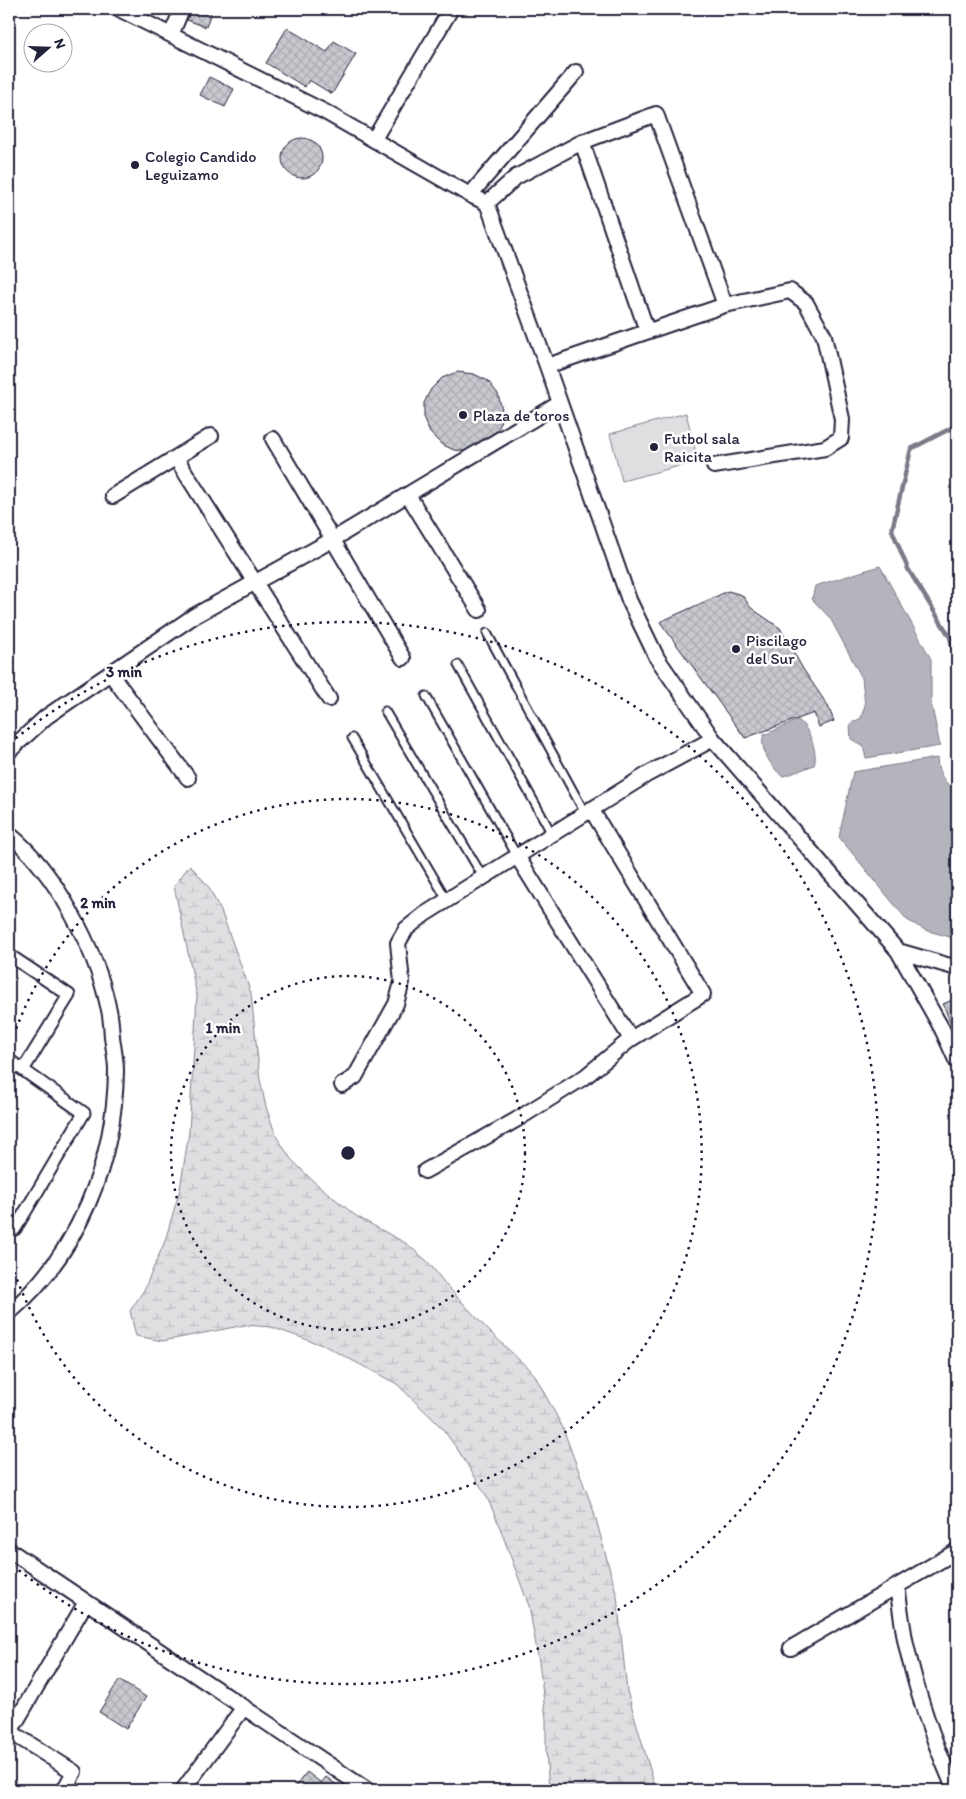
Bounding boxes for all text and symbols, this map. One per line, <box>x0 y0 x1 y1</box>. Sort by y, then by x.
north arrow <box>22 22 72 72</box>
text: N <box>50 36 69 51</box>
place label: Colegio Candido Leguizamo <box>145 147 256 184</box>
marker: Colegio Candido Leguizamo <box>129 159 141 171</box>
place label: Plaza de toros <box>473 406 569 425</box>
marker: Plaza de toros <box>457 409 469 421</box>
place label: Futbol sala Raicita <box>664 429 740 466</box>
marker: Futbol sala Raicita <box>648 441 660 453</box>
place label: Piscilago del Sur <box>746 631 807 668</box>
marker: Piscilago del Sur <box>730 643 742 655</box>
text: 3 min <box>106 663 143 681</box>
text: 2 min <box>80 894 117 912</box>
text: 1 min <box>206 1019 241 1037</box>
centre of rings <box>339 1144 357 1162</box>

